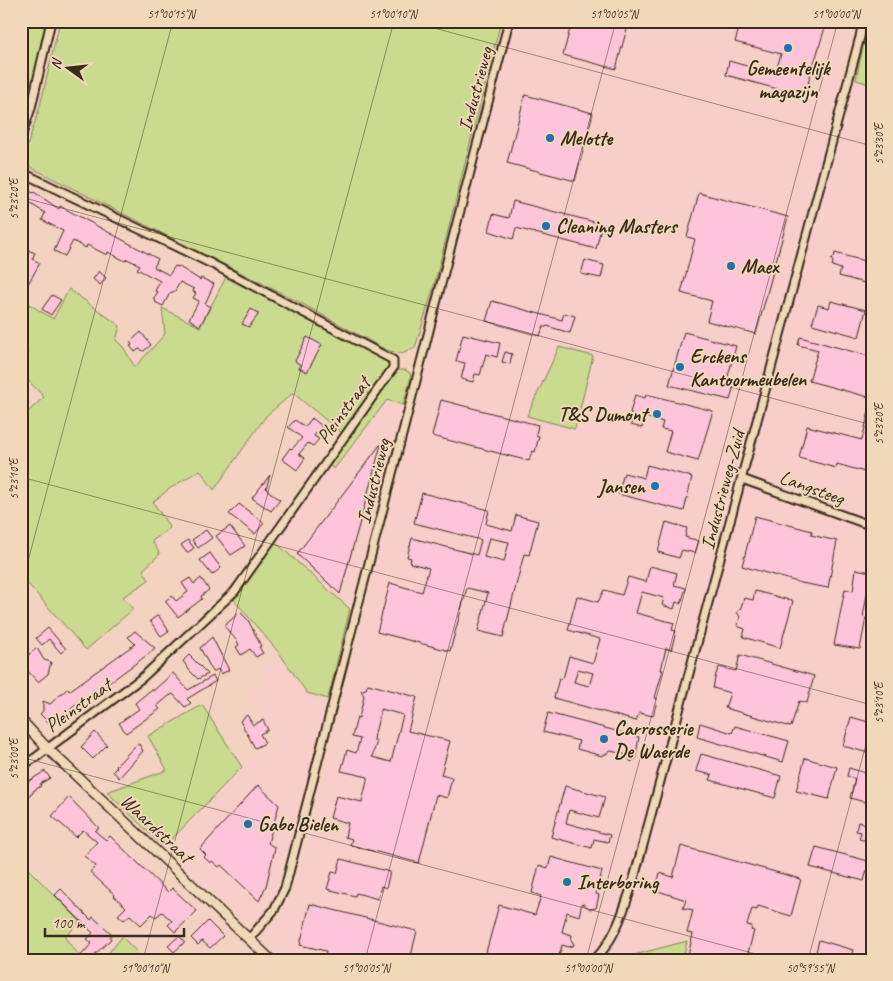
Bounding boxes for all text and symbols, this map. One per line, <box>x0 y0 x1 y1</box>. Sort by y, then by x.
text: 51°00'15"N <box>147 6 196 22</box>
text: 51°00'10"N <box>369 6 418 22</box>
text: 51°00'05"N <box>590 6 639 22</box>
text: 51°00'00"N <box>812 6 861 22</box>
north arrow <box>42 42 92 92</box>
marker: Gemeentelijk magazijn <box>782 42 794 54</box>
street label: Industrieweg <box>452 43 499 134</box>
text: N <box>47 56 66 71</box>
place label: Gemeentelijk magazijn <box>746 56 831 104</box>
text: 5°23'30"E <box>871 122 887 165</box>
place label: Melotte <box>560 126 613 151</box>
marker: Melotte <box>544 132 556 144</box>
text: 5°23'20"E <box>6 177 22 220</box>
place label: Cleaning Masters <box>556 214 678 239</box>
marker: Cleaning Masters <box>540 220 552 232</box>
place label: Maex <box>741 254 780 279</box>
marker: Maex <box>725 260 737 272</box>
place label: Erckens Kantoormeubelen <box>690 344 807 392</box>
marker: Erckens Kantoormeubelen <box>674 361 686 373</box>
street label: Pleinstraat <box>311 369 378 449</box>
place label: T&S Dumont <box>558 402 650 427</box>
text: 5°23'20"E <box>871 402 887 445</box>
marker: T&S Dumont <box>651 408 663 420</box>
street label: Industrieweg-Zuid <box>695 425 751 552</box>
street label: Industrieweg <box>351 435 396 526</box>
text: 5°23'10"E <box>6 457 22 500</box>
street label: Langsteeg <box>776 464 849 511</box>
place label: Jansen <box>596 474 647 499</box>
marker: Jansen <box>649 480 661 492</box>
street label: Pleinstraat <box>40 671 119 738</box>
text: 5°23'10"E <box>871 681 887 724</box>
place label: Carrosserie De Waerde <box>614 716 694 764</box>
marker: Carrosserie De Waerde <box>598 733 610 745</box>
text: 5°23'00"E <box>6 737 22 780</box>
street label: Waardstraat <box>115 788 201 871</box>
place label: Gabo Bielen <box>258 812 340 837</box>
marker: Gabo Bielen <box>242 818 254 830</box>
place label: Interboring <box>577 870 660 895</box>
marker: Interboring <box>561 876 573 888</box>
scale bar <box>45 906 184 938</box>
text: 100 m <box>52 914 86 933</box>
text: 51°00'10"N <box>121 960 170 976</box>
text: 51°00'05"N <box>342 960 391 976</box>
text: 51°00'00"N <box>564 960 613 976</box>
text: 50°59'55"N <box>786 960 835 976</box>

